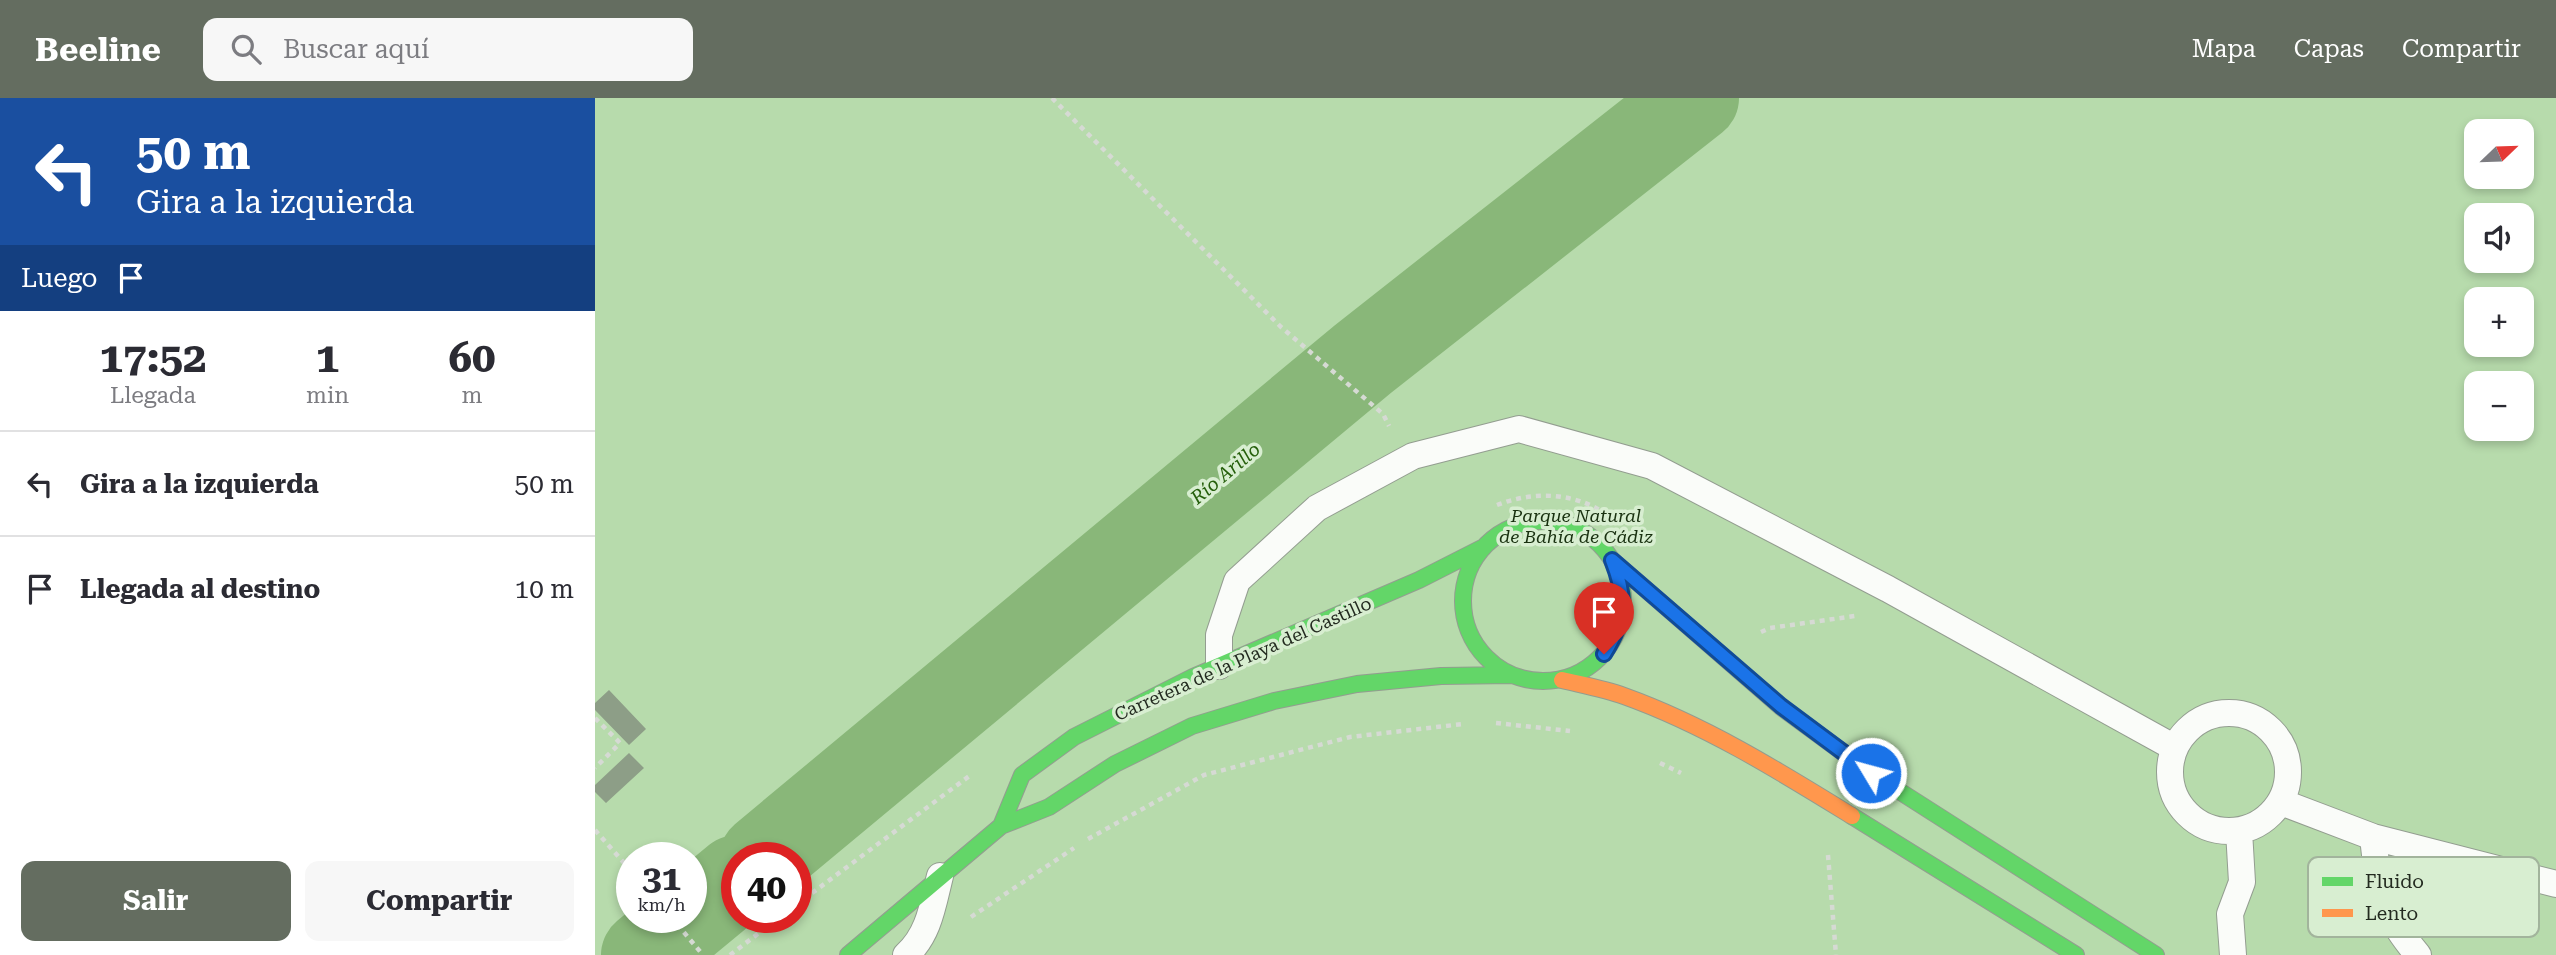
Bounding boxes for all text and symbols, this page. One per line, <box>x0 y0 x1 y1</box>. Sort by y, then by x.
search box <box>203 18 693 81</box>
text: Beeline <box>35 30 161 69</box>
icon: search <box>227 30 265 68</box>
text: Buscar aquí <box>283 34 429 64</box>
text: Mapa <box>2192 35 2256 63</box>
text: Capas <box>2294 35 2364 63</box>
text: Compartir <box>2402 35 2521 63</box>
north arrow <box>2464 119 2534 189</box>
map controls <box>2464 119 2534 441</box>
text: 50 m <box>136 124 251 181</box>
icon: left <box>21 126 112 217</box>
text: Gira a la izquierda <box>136 183 414 221</box>
button: sound <box>2464 203 2534 273</box>
icon: arrive <box>112 259 150 297</box>
text: Luego <box>21 263 98 293</box>
button: + <box>2464 287 2534 357</box>
text: 17:52 <box>99 333 207 382</box>
text: 1 <box>316 333 339 382</box>
text: 60 <box>449 333 496 382</box>
button: − <box>2464 371 2534 441</box>
text: Llegada <box>110 382 196 409</box>
text: min <box>306 382 349 409</box>
text: m <box>462 382 483 409</box>
water label: Río Arillo <box>1185 438 1265 510</box>
icon: left <box>21 465 59 503</box>
text: Gira a la izquierda <box>80 469 319 499</box>
text: 50 m <box>515 469 574 499</box>
park label: Parque Natural de Bahía de Cádiz <box>1499 505 1653 547</box>
icon: arrive <box>21 570 59 608</box>
text: Llegada al destino <box>80 574 320 604</box>
text: 10 m <box>515 574 574 604</box>
pin <box>1574 582 1634 654</box>
street label: Carretera de la Playa del Castillo <box>1111 592 1375 725</box>
icon: arrive <box>1585 593 1623 631</box>
position arrow <box>1834 736 1908 810</box>
speed limit sign: 40 <box>721 842 812 933</box>
legend <box>2308 857 2539 937</box>
text: 31 <box>642 858 681 899</box>
button: Salir <box>21 861 291 941</box>
button: Compartir <box>305 861 574 941</box>
text: Fluido <box>2365 870 2424 893</box>
text: km/h <box>637 894 686 915</box>
text: Lento <box>2365 902 2418 925</box>

